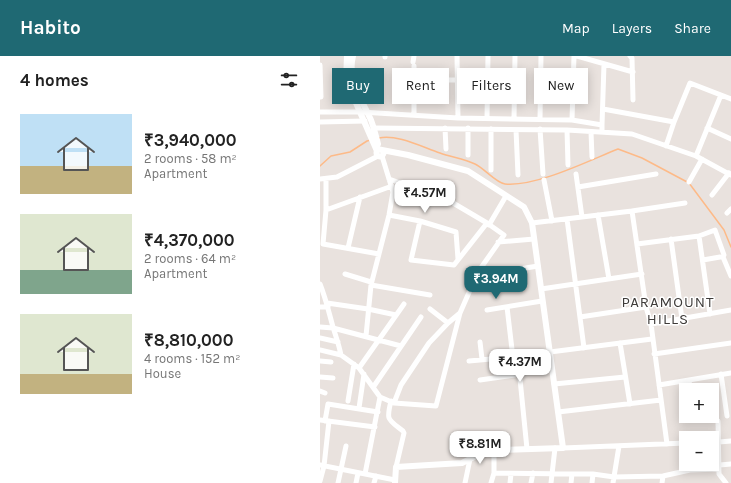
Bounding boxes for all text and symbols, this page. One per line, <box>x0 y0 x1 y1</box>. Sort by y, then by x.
text: Habito <box>20 17 81 39</box>
text: Map <box>562 20 590 37</box>
text: Layers <box>612 20 652 37</box>
text: Share <box>674 20 711 37</box>
chip: Buy <box>332 68 384 104</box>
chip: Rent <box>392 68 449 104</box>
chip: Filters <box>457 68 526 104</box>
chip: New <box>534 68 588 104</box>
icon: filters <box>278 69 300 91</box>
text: 4 homes <box>20 70 89 90</box>
icon: home <box>52 130 100 178</box>
text: ₹3,940,000 <box>144 130 236 150</box>
text: 2 rooms · 58 m² <box>144 151 237 166</box>
text: Apartment <box>144 166 207 181</box>
pin: ₹4.57M <box>392 180 458 214</box>
text: ₹4.57M <box>403 185 447 200</box>
icon: home <box>52 230 100 278</box>
text: ₹4,370,000 <box>144 230 234 250</box>
text: 2 rooms · 64 m² <box>144 251 236 266</box>
text: Apartment <box>144 266 207 281</box>
pin: ₹3.94M <box>463 266 529 300</box>
text: ₹3.94M <box>473 271 519 286</box>
district label: PARAMOUNT HILLS <box>621 293 715 328</box>
icon: home <box>52 330 100 378</box>
text: ₹8,810,000 <box>144 330 233 350</box>
pin: ₹4.37M <box>487 349 553 383</box>
text: 4 rooms · 152 m² <box>144 351 240 366</box>
text: ₹4.37M <box>498 354 542 369</box>
text: House <box>144 366 181 381</box>
map controls <box>679 383 719 471</box>
button: + <box>679 383 719 423</box>
pin: ₹8.81M <box>447 431 513 465</box>
button: − <box>679 431 719 471</box>
text: ₹8.81M <box>458 436 502 451</box>

